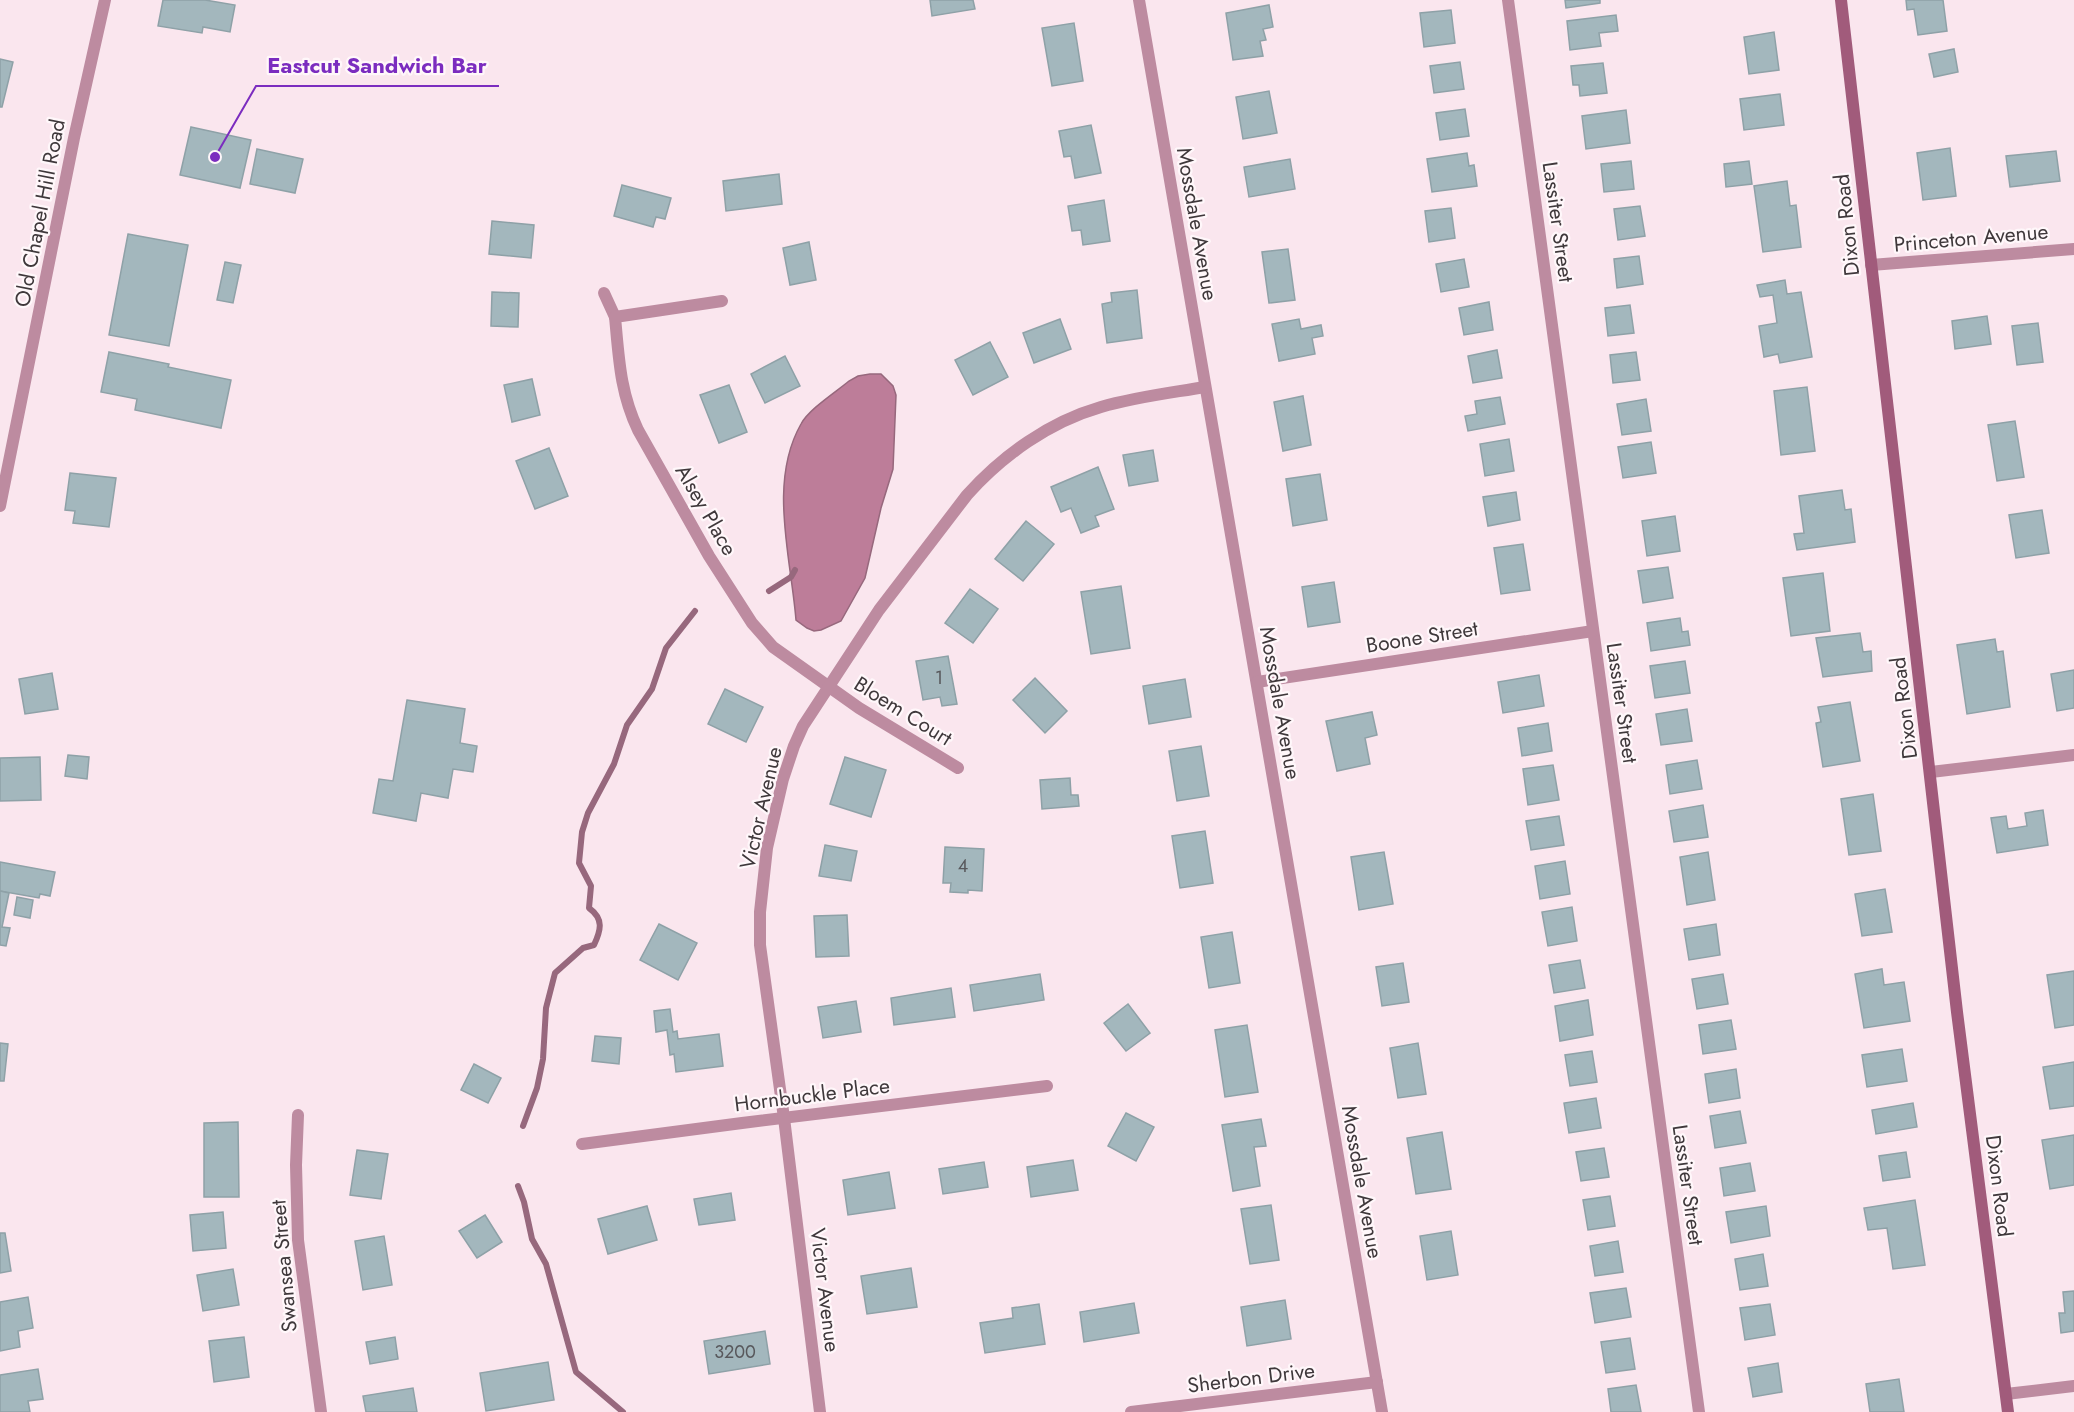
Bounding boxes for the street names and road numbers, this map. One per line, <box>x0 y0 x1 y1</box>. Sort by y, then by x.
street label: Old Chapel Hill Road <box>7 116 73 310</box>
street label: Mossdale Avenue <box>1169 145 1225 303</box>
street label: Lassiter Street <box>1535 160 1581 284</box>
street label: Dixon Road <box>1827 173 1867 277</box>
street label: Princeton Avenue <box>1893 216 2050 260</box>
street label: Alsey Place <box>668 459 744 561</box>
street label: Boone Street <box>1364 613 1480 661</box>
street label: Mossdale Avenue <box>1252 624 1308 782</box>
street label: Lassiter Street <box>1599 641 1645 765</box>
street label: Dixon Road <box>1883 655 1925 761</box>
street label: Bloem Court <box>848 669 958 753</box>
street label: Victor Avenue <box>732 744 790 872</box>
street label: Hornbuckle Place <box>733 1071 892 1119</box>
street label: Mossdale Avenue <box>1334 1103 1390 1261</box>
street label: Lassiter Street <box>1665 1123 1711 1247</box>
street label: Dixon Road <box>1978 1133 2020 1239</box>
street label: Swansea Street <box>263 1199 305 1333</box>
street label: Victor Avenue <box>803 1226 848 1354</box>
street label: Sherbon Drive <box>1186 1355 1317 1401</box>

